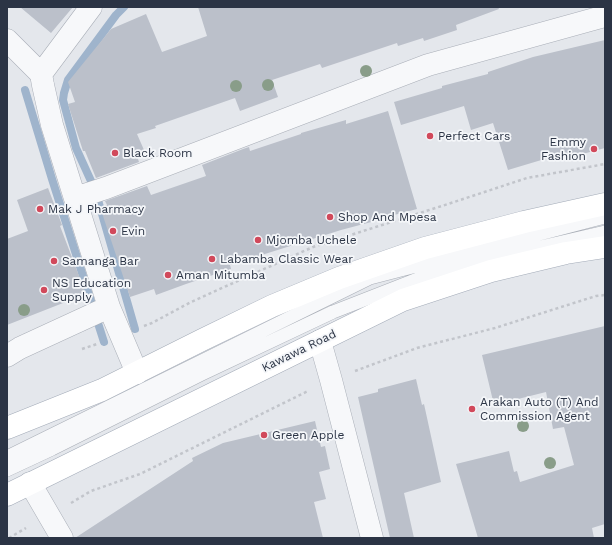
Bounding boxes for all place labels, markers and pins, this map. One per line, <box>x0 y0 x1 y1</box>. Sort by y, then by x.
place label: Perfect Cars <box>438 129 510 143</box>
marker: Perfect Cars <box>425 131 435 141</box>
place label: Emmy Fashion <box>541 135 586 163</box>
marker: Emmy Fashion <box>589 144 599 154</box>
place label: Black Room <box>123 146 193 160</box>
marker: Black Room <box>110 148 120 158</box>
place label: Mak J Pharmacy <box>48 202 144 216</box>
marker: Mak J Pharmacy <box>35 204 45 214</box>
place label: Shop And Mpesa <box>338 210 437 224</box>
marker: Shop And Mpesa <box>325 212 335 222</box>
place label: Evin <box>121 224 145 238</box>
marker: Evin <box>108 226 118 236</box>
place label: Mjomba Uchele <box>266 233 357 247</box>
marker: Mjomba Uchele <box>253 235 263 245</box>
place label: Labamba Classic Wear <box>220 252 353 266</box>
place label: Samanga Bar <box>62 254 139 268</box>
marker: Labamba Classic Wear <box>207 254 217 264</box>
marker: Samanga Bar <box>49 256 59 266</box>
place label: Aman Mitumba <box>176 268 265 282</box>
marker: Aman Mitumba <box>163 270 173 280</box>
place label: NS Education Supply <box>52 276 131 304</box>
marker: NS Education Supply <box>39 285 49 295</box>
place label: Arakan Auto (T) And Commission Agent <box>480 395 599 423</box>
marker: Arakan Auto (T) And Commission Agent <box>467 404 477 414</box>
place label: Green Apple <box>272 428 344 442</box>
marker: Green Apple <box>259 430 269 440</box>

